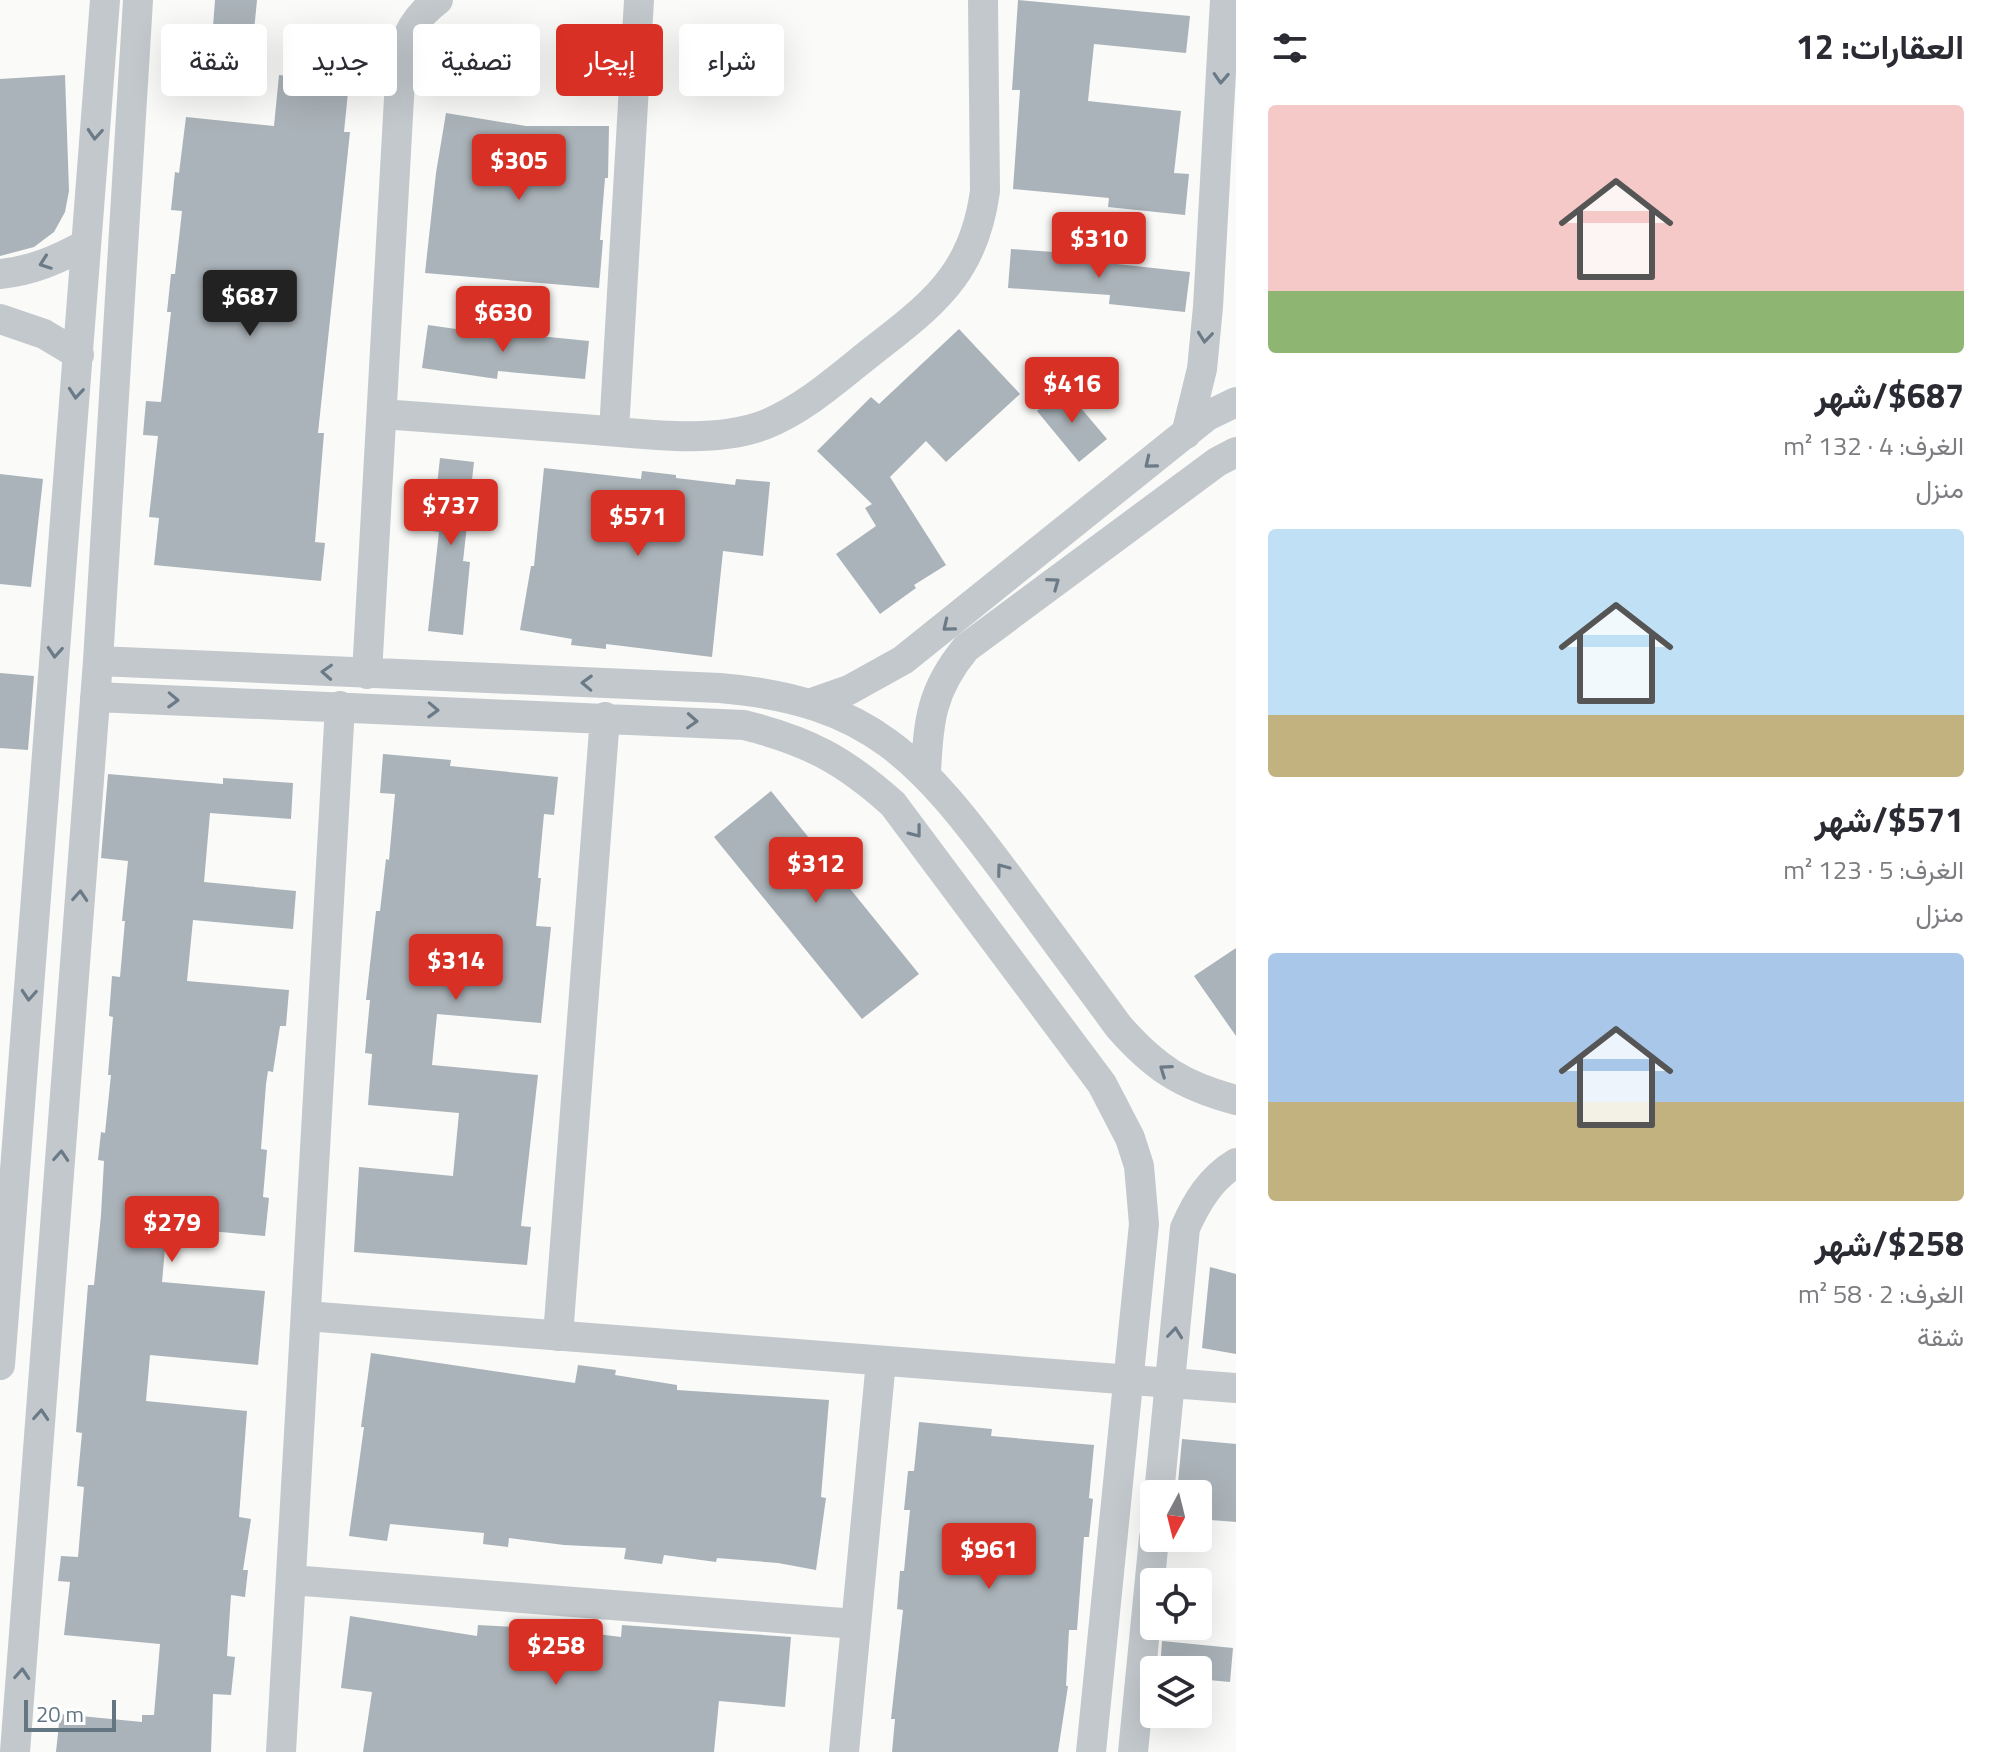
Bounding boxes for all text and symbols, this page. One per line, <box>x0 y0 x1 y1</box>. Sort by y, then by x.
text: العقارات: 12 <box>1796 20 1964 72</box>
chip: شقة <box>161 24 267 96</box>
chip: جديد <box>283 24 397 96</box>
chip: تصفية <box>413 24 540 96</box>
chip: إيجار <box>556 24 663 96</box>
chip: شراء <box>679 24 784 96</box>
icon: filters <box>1268 26 1312 70</box>
one-way arrow <box>1212 72 1229 85</box>
one-way arrow <box>87 128 104 141</box>
pin: $305 <box>472 134 566 202</box>
text: $305 <box>490 140 548 179</box>
icon: home <box>1544 157 1688 301</box>
pin: $310 <box>1052 212 1146 280</box>
text: $310 <box>1070 218 1128 257</box>
one-way arrow <box>39 253 53 270</box>
pin: $687 <box>203 270 297 338</box>
text: $687 <box>221 276 279 315</box>
pin: $630 <box>456 286 550 354</box>
text: $630 <box>474 292 532 331</box>
one-way arrow <box>1197 331 1214 344</box>
pin: $416 <box>1025 357 1119 425</box>
text: $416 <box>1043 363 1101 402</box>
text: $687/شهر <box>1814 369 1964 421</box>
one-way arrow <box>68 387 85 400</box>
text: الغرف: 4 · 132 m² <box>1783 426 1964 465</box>
one-way arrow <box>1145 453 1159 468</box>
text: منزل <box>1915 469 1964 508</box>
pin: $737 <box>404 479 498 547</box>
text: $737 <box>422 485 480 524</box>
pin: $571 <box>591 490 685 558</box>
text: $571 <box>609 496 667 535</box>
one-way arrow <box>1045 578 1060 593</box>
icon: home <box>1544 581 1688 725</box>
one-way arrow <box>942 617 957 631</box>
one-way arrow <box>47 646 64 659</box>
one-way arrow <box>320 664 333 681</box>
one-way arrow <box>580 674 593 691</box>
one-way arrow <box>167 691 180 708</box>
one-way arrow <box>427 702 440 719</box>
one-way arrow <box>686 712 699 729</box>
text: $571/شهر <box>1814 793 1964 845</box>
one-way arrow <box>906 823 921 838</box>
pin: $312 <box>769 837 863 905</box>
text: $312 <box>787 843 845 882</box>
text: الغرف: 5 · 123 m² <box>1783 850 1964 889</box>
one-way arrow <box>997 863 1012 878</box>
one-way arrow <box>71 889 88 902</box>
text: منزل <box>1915 893 1964 932</box>
pin: $314 <box>409 934 503 1002</box>
text: $314 <box>427 940 485 979</box>
one-way arrow <box>21 989 38 1002</box>
icon: home <box>1544 1005 1688 1149</box>
one-way arrow <box>1159 1065 1173 1080</box>
one-way arrow <box>52 1149 69 1162</box>
pin: $279 <box>125 1196 219 1264</box>
text: $279 <box>143 1202 201 1241</box>
text: $258/شهر <box>1814 1217 1964 1269</box>
text: الغرف: 2 · 58 m² <box>1798 1274 1964 1313</box>
text: شقة <box>1917 1317 1964 1356</box>
one-way arrow <box>1166 1326 1183 1339</box>
one-way arrow <box>32 1408 49 1421</box>
north arrow <box>1140 1480 1212 1552</box>
map controls <box>1140 1480 1212 1728</box>
pin: $961 <box>942 1523 1036 1591</box>
text: $961 <box>960 1529 1018 1568</box>
button: locate <box>1140 1568 1212 1640</box>
pin: $258 <box>509 1619 603 1687</box>
text: $258 <box>527 1625 585 1664</box>
button: layers <box>1140 1656 1212 1728</box>
one-way arrow <box>13 1667 30 1680</box>
scale bar <box>24 1696 116 1732</box>
text: 20 m <box>36 1697 84 1731</box>

